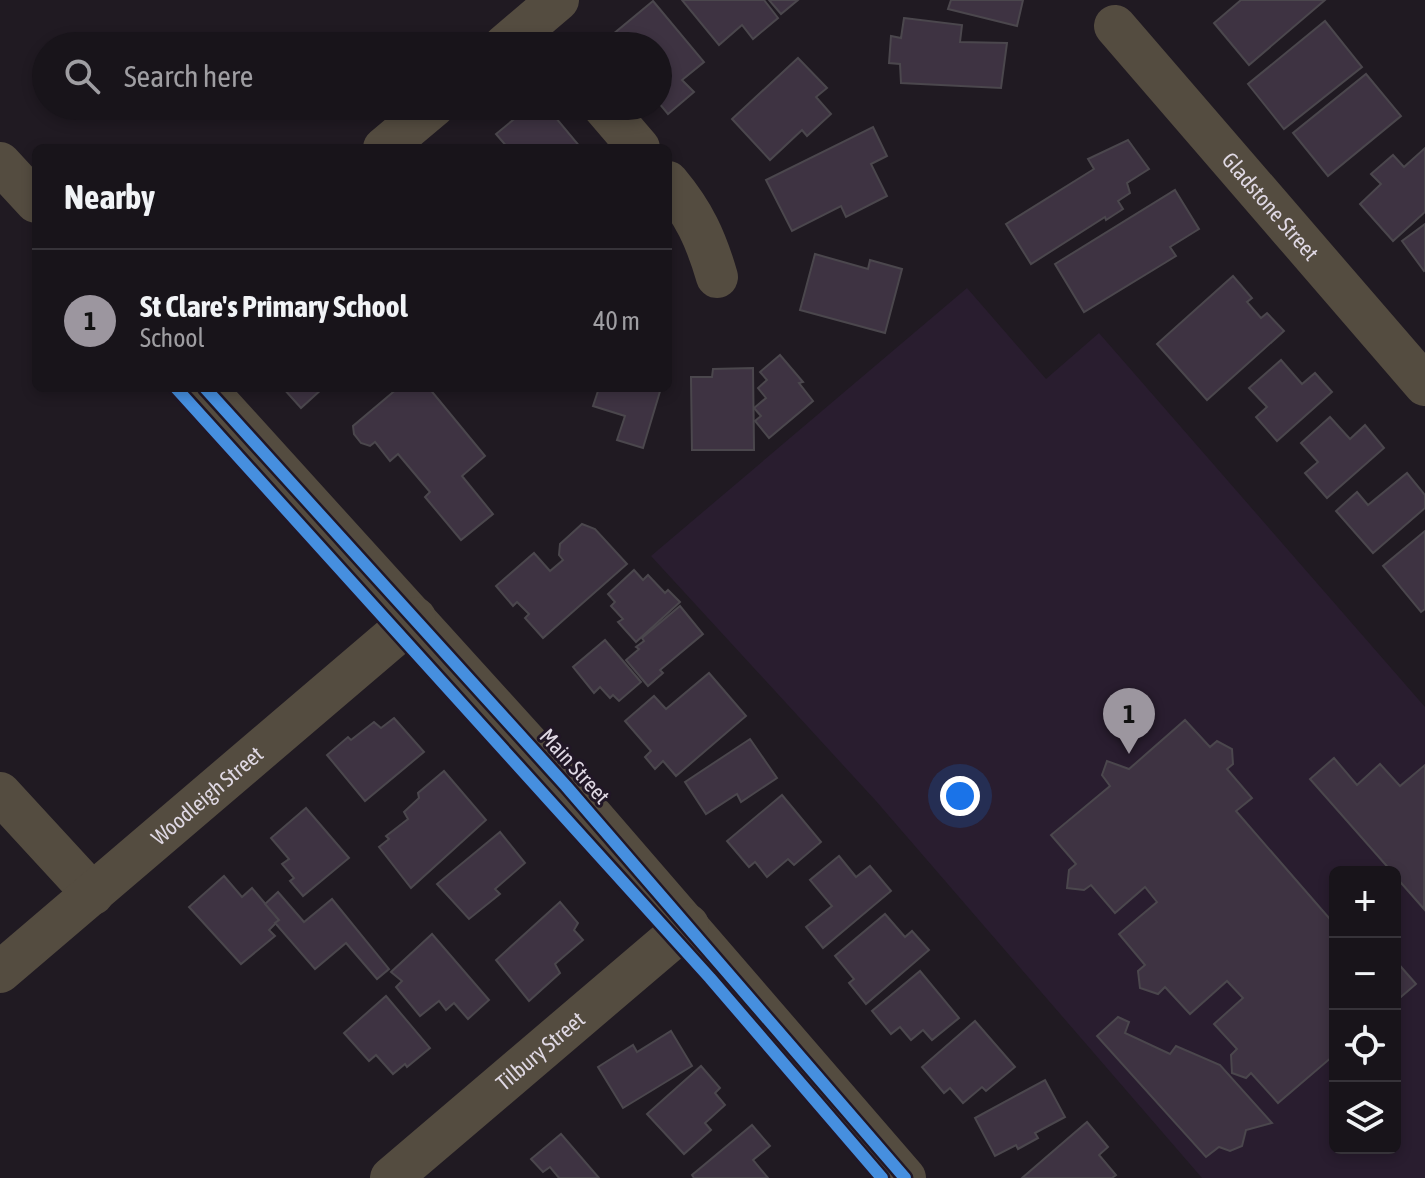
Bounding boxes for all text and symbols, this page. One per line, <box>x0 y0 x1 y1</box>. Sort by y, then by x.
search box <box>32 32 672 120</box>
icon: search <box>60 54 104 98</box>
text: Search here <box>124 59 253 93</box>
street label: Gladstone Street <box>1217 147 1324 266</box>
text: Nearby <box>64 177 155 216</box>
text: St Clare's Primary School <box>140 289 408 323</box>
text: 1 <box>84 306 96 336</box>
text: 40 m <box>593 306 640 336</box>
text: School <box>140 323 204 353</box>
pin: 1 <box>1103 688 1155 754</box>
street label: Main Street <box>535 723 615 809</box>
street label: Woodleigh Street <box>146 741 268 850</box>
your location <box>940 776 980 816</box>
map controls <box>1329 866 1401 1154</box>
button: + <box>1329 866 1401 938</box>
button: − <box>1329 938 1401 1010</box>
street label: Tilbury Street <box>491 1006 590 1096</box>
button: locate <box>1329 1010 1401 1082</box>
button: layers <box>1329 1082 1401 1154</box>

